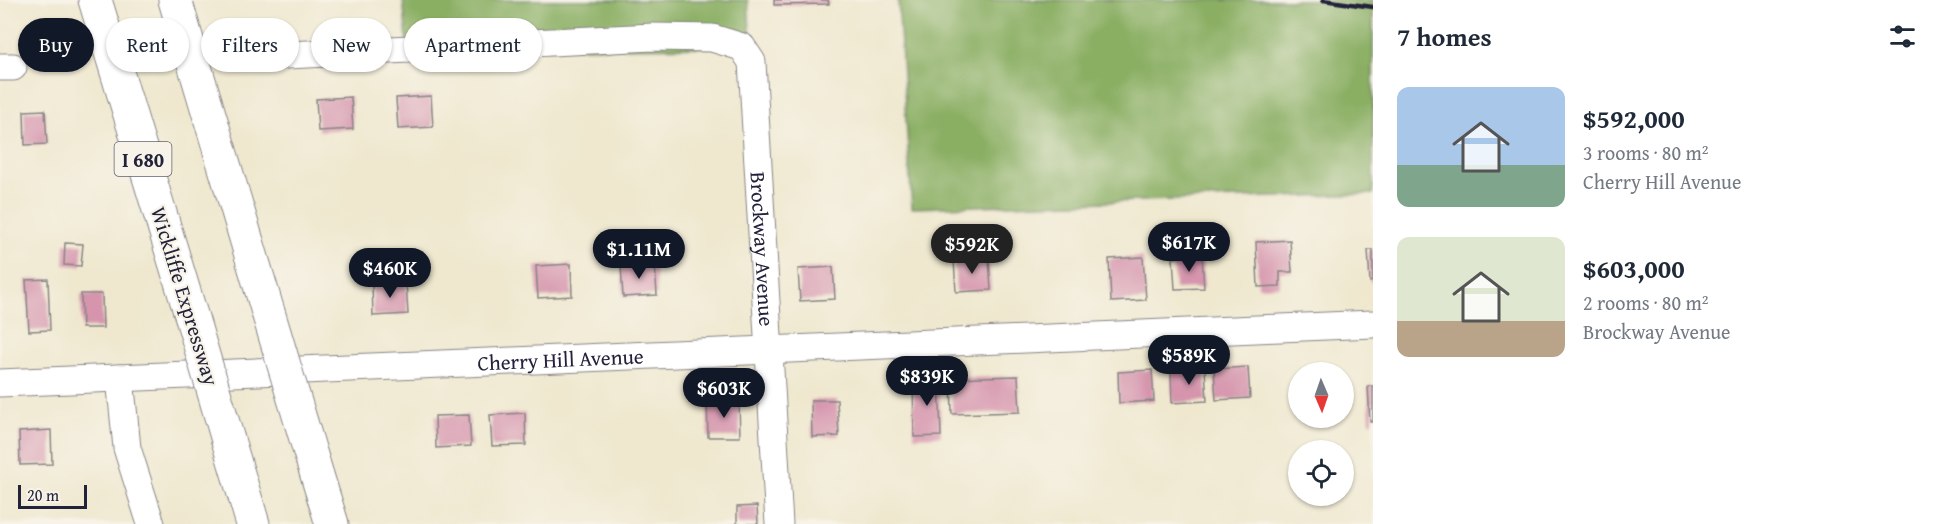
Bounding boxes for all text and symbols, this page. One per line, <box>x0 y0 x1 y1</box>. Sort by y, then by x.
text: 7 homes <box>1397 17 1492 56</box>
chip: Buy <box>18 18 94 72</box>
chip: Rent <box>106 18 189 72</box>
chip: Filters <box>201 18 299 72</box>
chip: New <box>311 18 392 72</box>
chip: Apartment <box>404 18 542 72</box>
icon: filters <box>1886 20 1919 53</box>
text: $592,000 <box>1583 99 1685 138</box>
icon: home <box>1445 111 1517 183</box>
text: 3 rooms · 80 m² <box>1583 138 1709 167</box>
road number: I 680 <box>114 142 172 176</box>
text: Cherry Hill Avenue <box>1583 167 1741 196</box>
street label: Brockway Avenue <box>743 171 783 327</box>
street label: Wickliffe Expressway <box>143 203 227 390</box>
pin: $617K <box>1147 222 1231 273</box>
pin: $592K <box>930 224 1014 275</box>
text: $617K <box>1162 227 1216 256</box>
pin: $1.11M <box>590 229 688 280</box>
text: $592K <box>945 229 999 258</box>
text: $1.11M <box>607 234 671 263</box>
pin: $460K <box>348 248 432 299</box>
text: $603,000 <box>1583 249 1685 288</box>
text: $460K <box>363 253 417 282</box>
icon: home <box>1445 261 1517 333</box>
text: 2 rooms · 80 m² <box>1583 288 1709 317</box>
text: Brockway Avenue <box>1583 317 1730 346</box>
pin: $589K <box>1147 335 1231 386</box>
street label: Cherry Hill Avenue <box>477 340 644 378</box>
text: $589K <box>1162 340 1216 369</box>
pin: $839K <box>885 356 969 407</box>
text: $839K <box>900 361 954 390</box>
north arrow <box>1288 362 1354 428</box>
map controls <box>1288 362 1354 506</box>
pin: $603K <box>682 368 766 419</box>
text: $603K <box>697 373 751 402</box>
button: locate <box>1288 440 1354 506</box>
scale bar <box>18 482 87 510</box>
text: 20 m <box>27 483 59 507</box>

